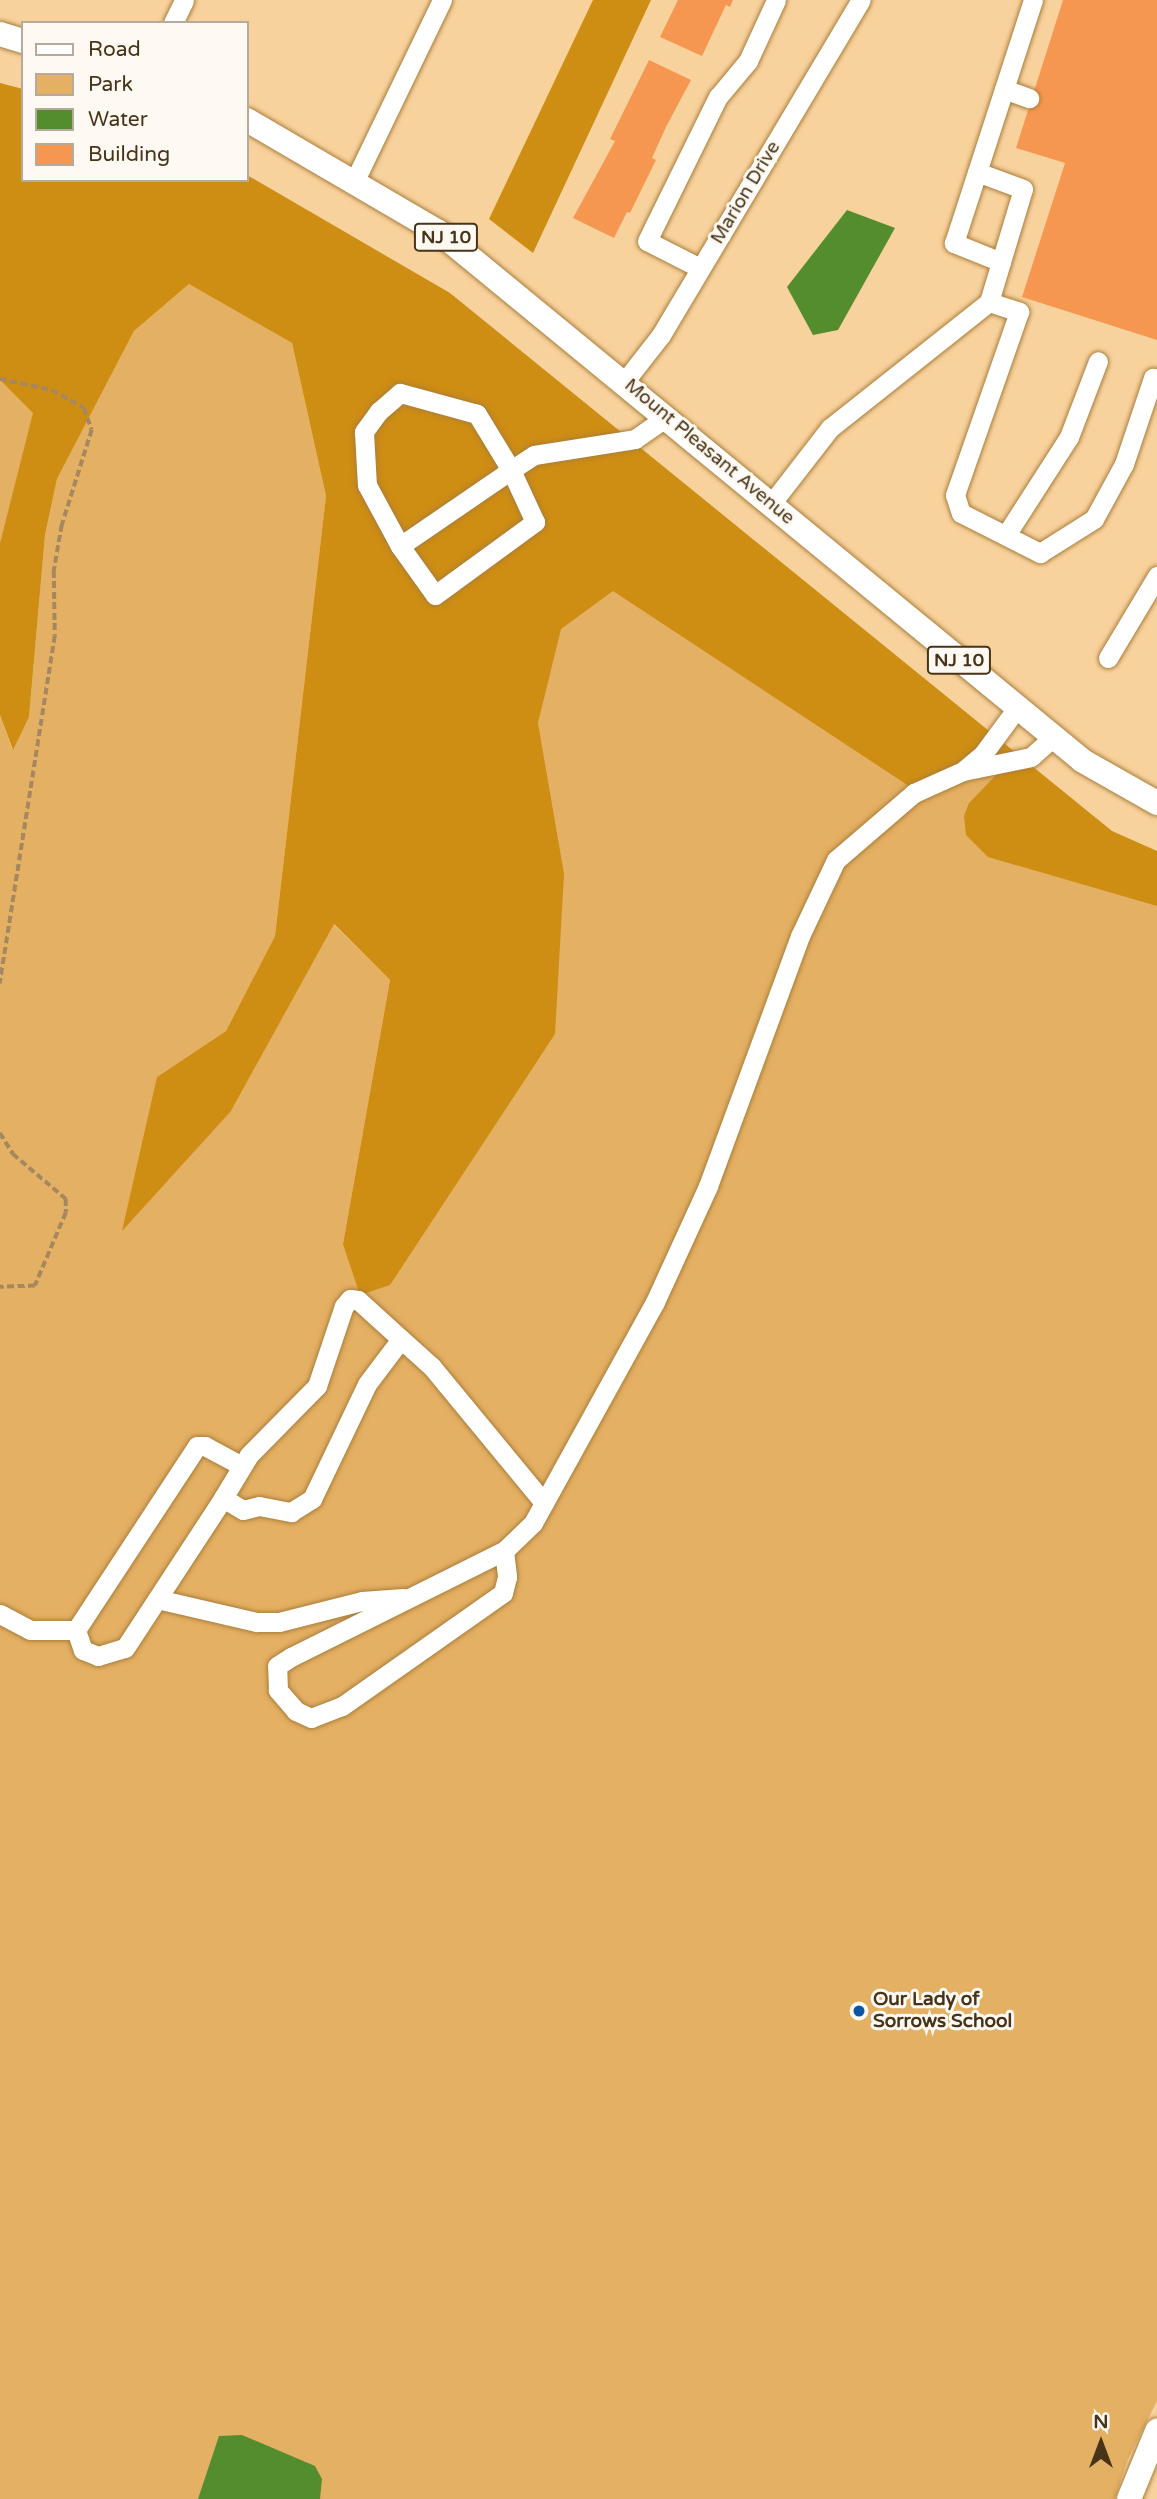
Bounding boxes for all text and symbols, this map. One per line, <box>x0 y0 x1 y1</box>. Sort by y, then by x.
legend <box>21 21 248 182</box>
text: Road <box>88 37 141 62</box>
text: Park <box>88 72 133 97</box>
text: Water <box>88 107 148 132</box>
street label: Marion Drive <box>706 137 786 249</box>
text: Building <box>88 142 170 167</box>
road number: NJ 10 <box>413 222 479 251</box>
street label: Mount Pleasant Avenue <box>619 374 799 530</box>
road number: NJ 10 <box>926 646 992 674</box>
place label: Our Lady of Sorrows School <box>873 1989 1012 2033</box>
marker: Our Lady of Sorrows School <box>851 2003 867 2019</box>
north arrow <box>1066 2408 1136 2478</box>
text: N <box>1093 2411 1109 2433</box>

